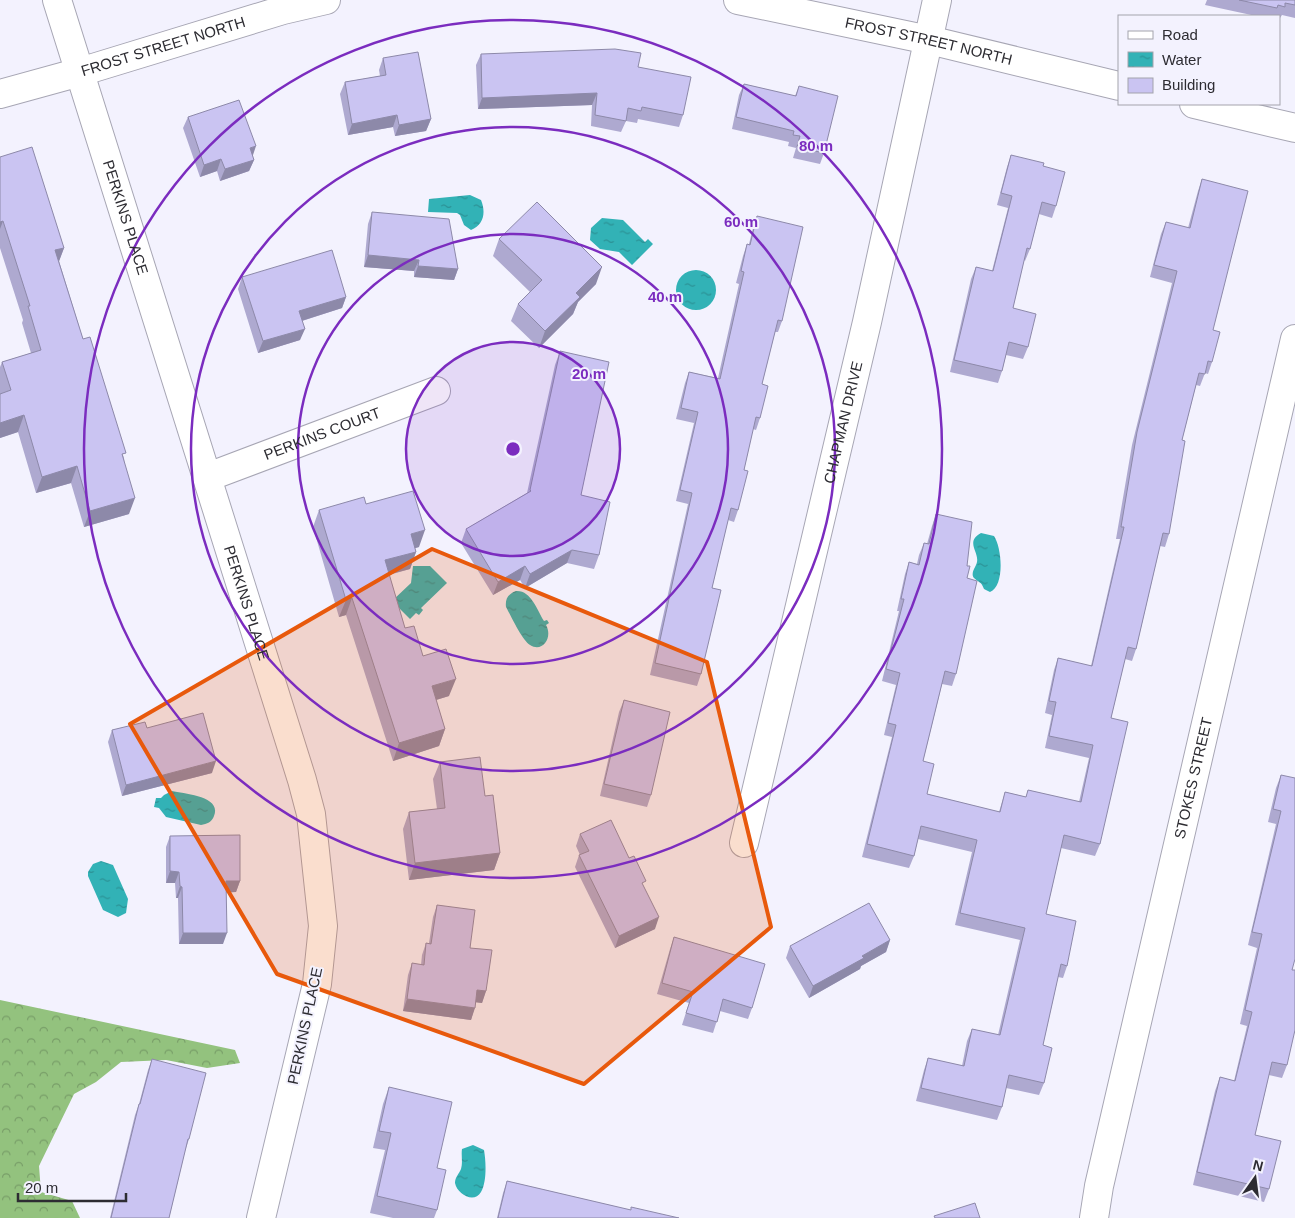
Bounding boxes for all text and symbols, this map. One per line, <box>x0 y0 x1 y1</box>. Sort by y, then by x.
street label: FROST STREET NORTH <box>79 13 247 79</box>
street label: FROST STREET NORTH <box>844 14 1014 68</box>
legend <box>1118 15 1280 105</box>
text: Road <box>1162 26 1198 43</box>
text: Water <box>1162 51 1201 68</box>
text: Building <box>1162 76 1215 93</box>
text: 80 m <box>799 137 833 154</box>
street label: PERKINS PLACE <box>100 158 152 277</box>
text: 60 m <box>724 213 758 230</box>
text: 40 m <box>648 288 682 305</box>
street label: CHAPMAN DRIVE <box>820 360 865 485</box>
text: 20 m <box>572 365 606 382</box>
street label: PERKINS COURT <box>261 404 383 463</box>
centre of rings <box>504 440 522 458</box>
street label: PERKINS PLACE <box>221 543 273 662</box>
street label: STOKES STREET <box>1171 716 1215 840</box>
street label: PERKINS PLACE <box>284 966 325 1086</box>
north arrow <box>1230 1153 1280 1203</box>
text: N <box>1251 1156 1265 1174</box>
scale bar <box>18 1170 125 1202</box>
text: 20 m <box>25 1179 58 1196</box>

